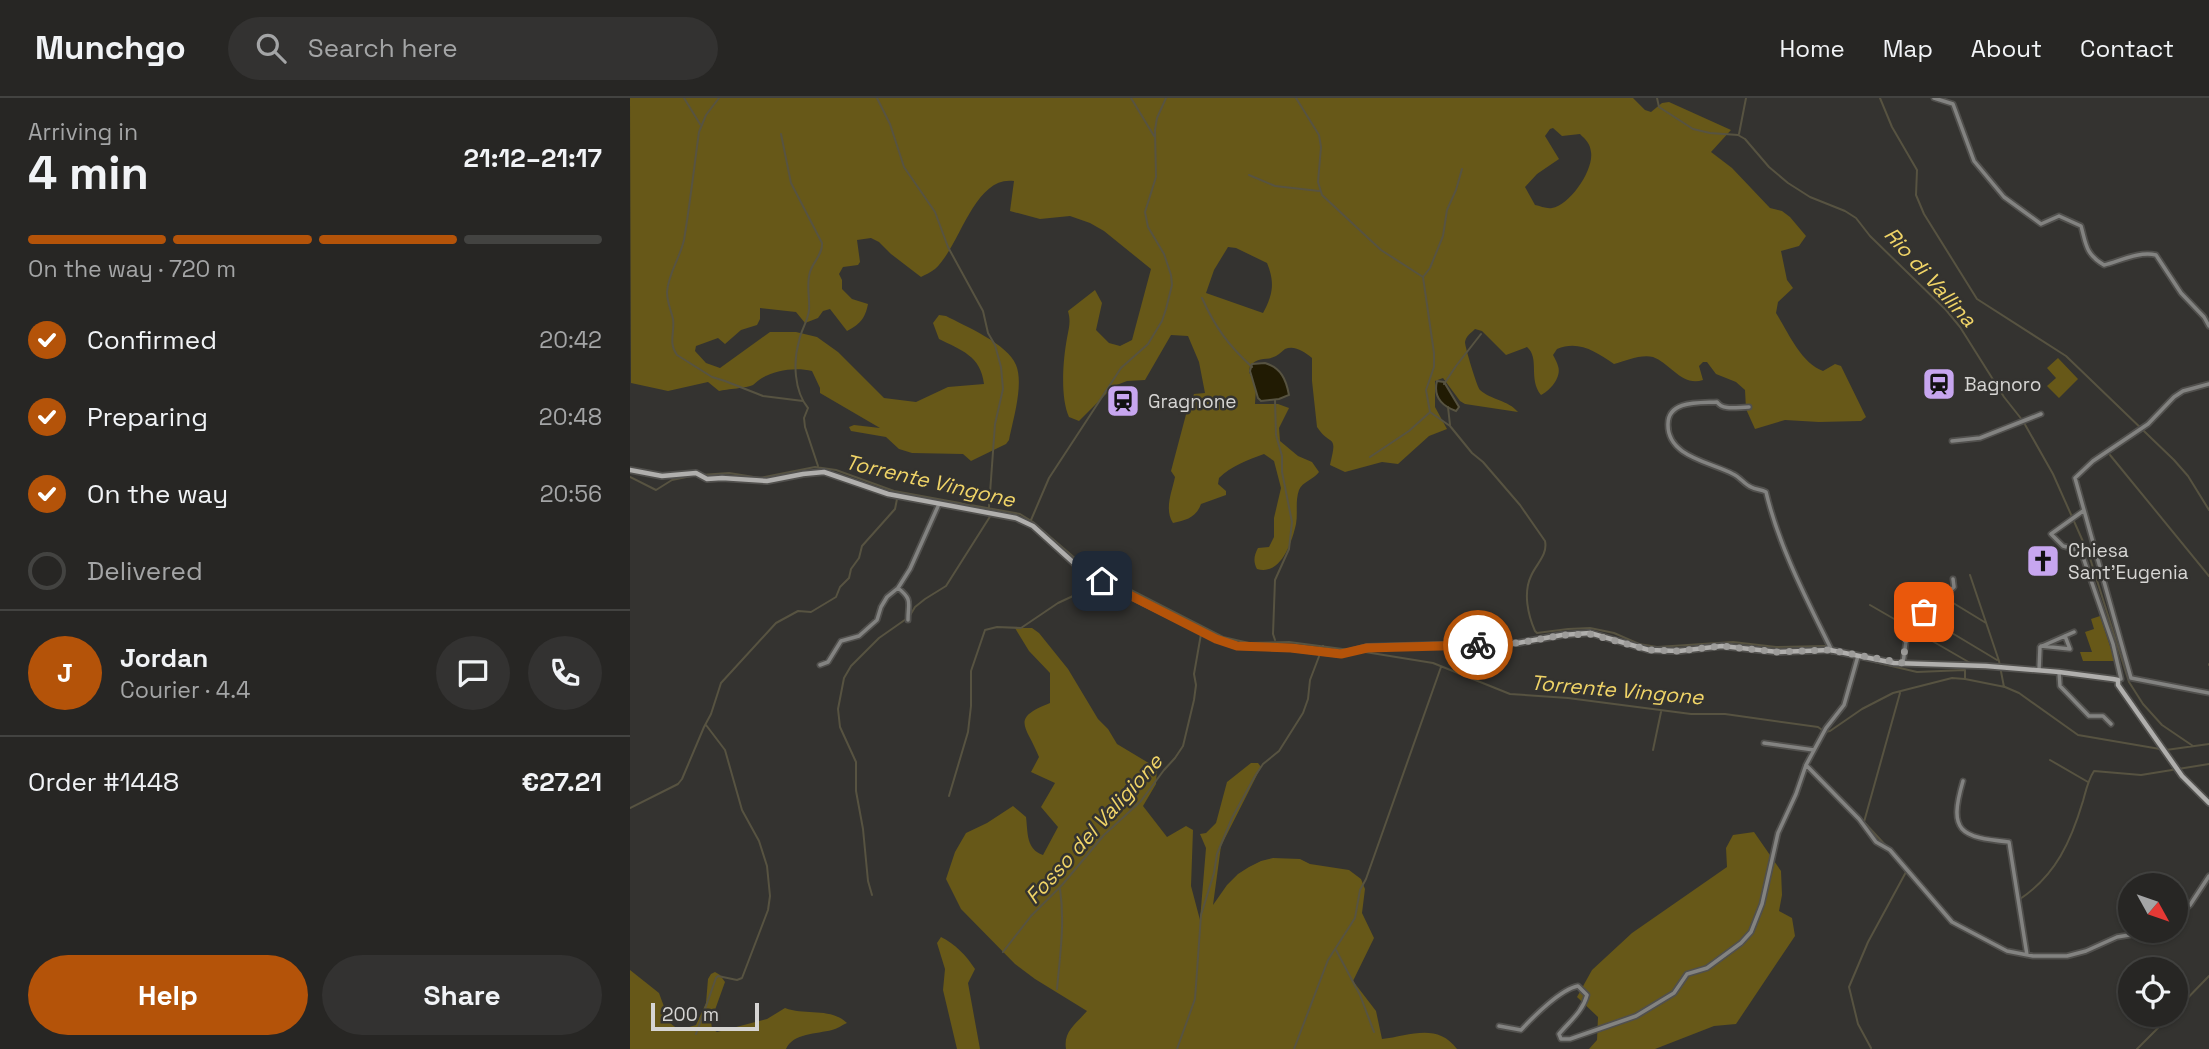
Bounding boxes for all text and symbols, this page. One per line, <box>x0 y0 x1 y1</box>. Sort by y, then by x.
search box <box>228 17 718 80</box>
text: Munchgo <box>35 27 186 69</box>
icon: search <box>252 29 290 67</box>
text: Search here <box>308 31 458 65</box>
text: Home <box>1779 33 1845 64</box>
text: Map <box>1883 33 1933 64</box>
text: About <box>1971 33 2042 64</box>
text: Contact <box>2080 33 2174 64</box>
text: Arriving in <box>28 117 138 147</box>
text: 21:12–21:17 <box>464 141 602 175</box>
text: 4 min <box>28 144 149 202</box>
water label: Rio di Vallina <box>1878 221 1983 333</box>
text: On the way · 720 m <box>28 254 236 284</box>
icon: check <box>28 321 66 359</box>
text: Confirmed <box>87 323 217 357</box>
text: 20:42 <box>539 325 602 355</box>
station icon: Bagnoro <box>1920 365 1958 403</box>
place label: Bagnoro <box>1964 372 2041 397</box>
station icon: Gragnone <box>1104 382 1142 420</box>
place label: Gragnone <box>1148 389 1237 414</box>
icon: check <box>28 398 66 436</box>
text: Preparing <box>87 400 208 434</box>
text: 20:48 <box>539 402 602 432</box>
water label: Torrente Vingone <box>843 448 1019 514</box>
icon: check <box>28 475 66 513</box>
text: On the way <box>87 477 228 511</box>
text: 20:56 <box>540 479 602 509</box>
place label: Chiesa Sant'Eugenia <box>2068 538 2189 585</box>
church icon: Chiesa Sant'Eugenia <box>2024 542 2062 580</box>
pin <box>1072 551 1132 611</box>
text: Delivered <box>87 554 203 588</box>
icon: home <box>1083 562 1121 600</box>
pin <box>1894 582 1954 642</box>
icon: bag <box>1905 593 1943 631</box>
courier <box>1443 610 1513 680</box>
icon: bike <box>1459 626 1497 664</box>
button: chat <box>436 636 510 710</box>
button: phone <box>528 636 602 710</box>
text: Jordan <box>120 641 208 675</box>
text: J <box>57 656 73 690</box>
water label: Torrente Vingone <box>1530 669 1706 711</box>
text: Courier · 4.4 <box>120 675 250 705</box>
water label: Fosso del Valigione <box>1019 747 1169 909</box>
text: Order #1448 <box>28 765 179 799</box>
text: €27.21 <box>522 765 602 799</box>
north arrow <box>2118 873 2188 943</box>
map controls <box>2118 873 2188 1027</box>
button: Help <box>28 955 308 1035</box>
button: Share <box>322 955 602 1035</box>
button: locate <box>2118 957 2188 1027</box>
scale bar <box>651 1000 760 1032</box>
text: 200 m <box>662 1002 719 1027</box>

